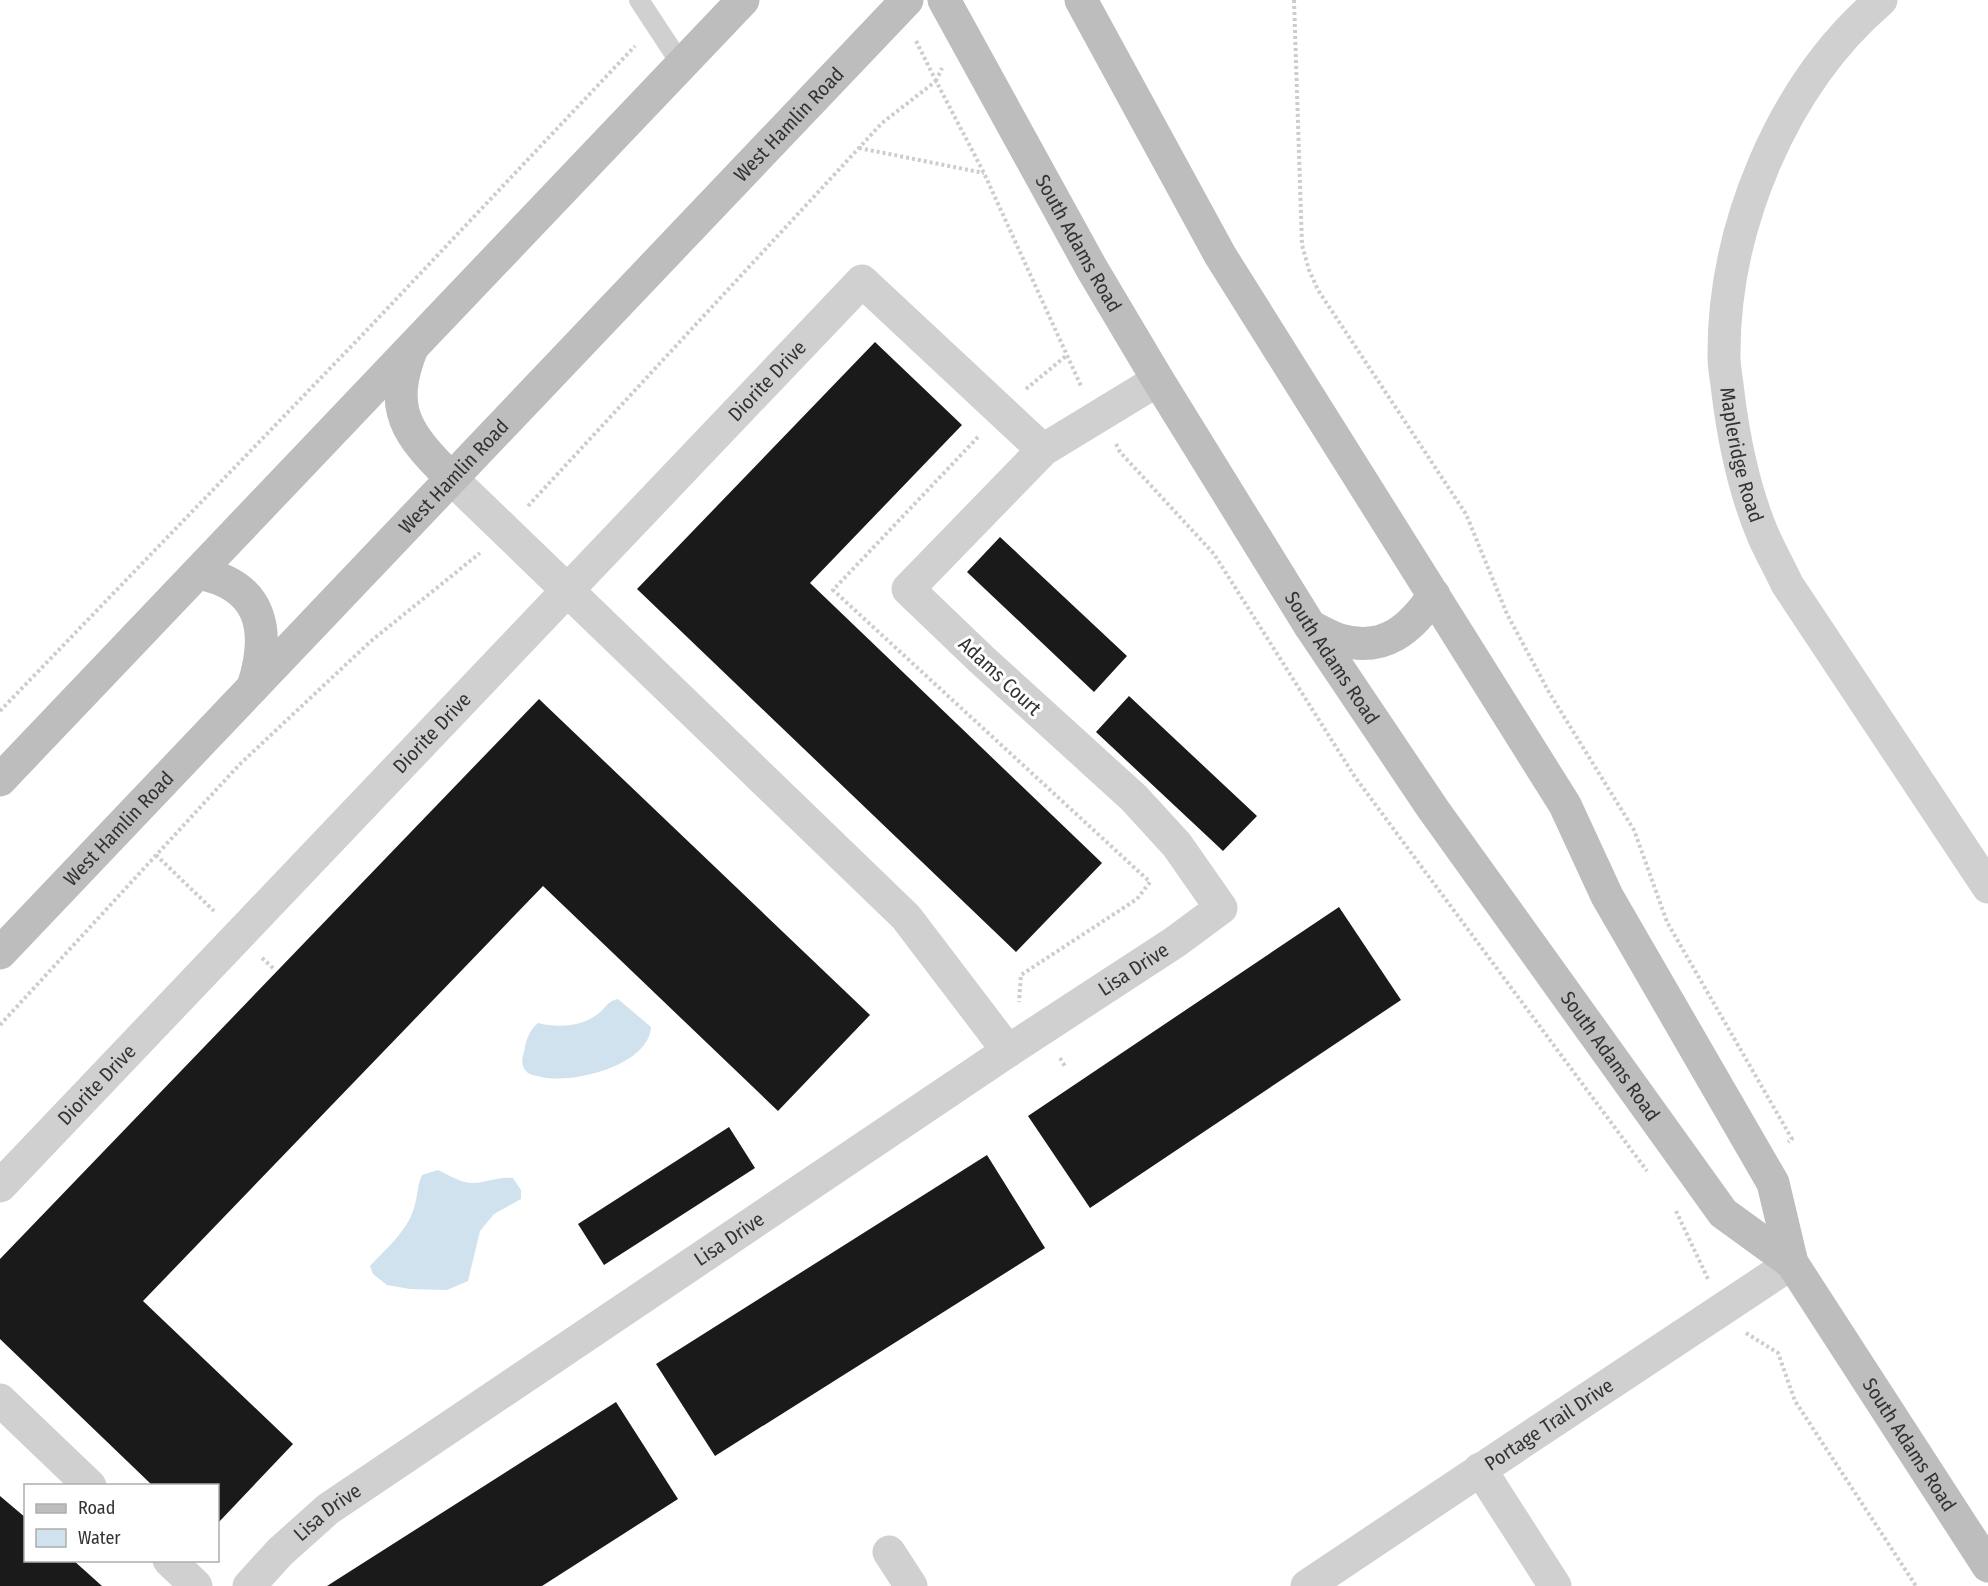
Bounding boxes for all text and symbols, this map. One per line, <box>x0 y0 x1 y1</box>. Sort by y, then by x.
street label: West Hamlin Road <box>729 62 849 187</box>
street label: South Adams Road <box>1030 170 1127 316</box>
street label: Diorite Drive <box>723 335 811 426</box>
street label: Mapleridge Road <box>1715 386 1769 525</box>
street label: West Hamlin Road <box>394 414 514 539</box>
street label: South Adams Road <box>1280 587 1384 729</box>
street label: Adams Court <box>954 632 1047 721</box>
street label: Diorite Drive <box>388 687 476 778</box>
street label: West Hamlin Road <box>59 766 179 891</box>
street label: Lisa Drive <box>1094 937 1173 1001</box>
street label: South Adams Road <box>1556 987 1665 1126</box>
street label: Diorite Drive <box>53 1039 141 1130</box>
street label: Lisa Drive <box>690 1207 769 1271</box>
street label: Portage Trail Drive <box>1480 1373 1618 1476</box>
street label: South Adams Road <box>1858 1373 1961 1516</box>
street label: Lisa Drive <box>289 1478 366 1546</box>
legend <box>24 1484 219 1562</box>
text: Road <box>78 1497 115 1519</box>
text: Water <box>78 1527 121 1549</box>

